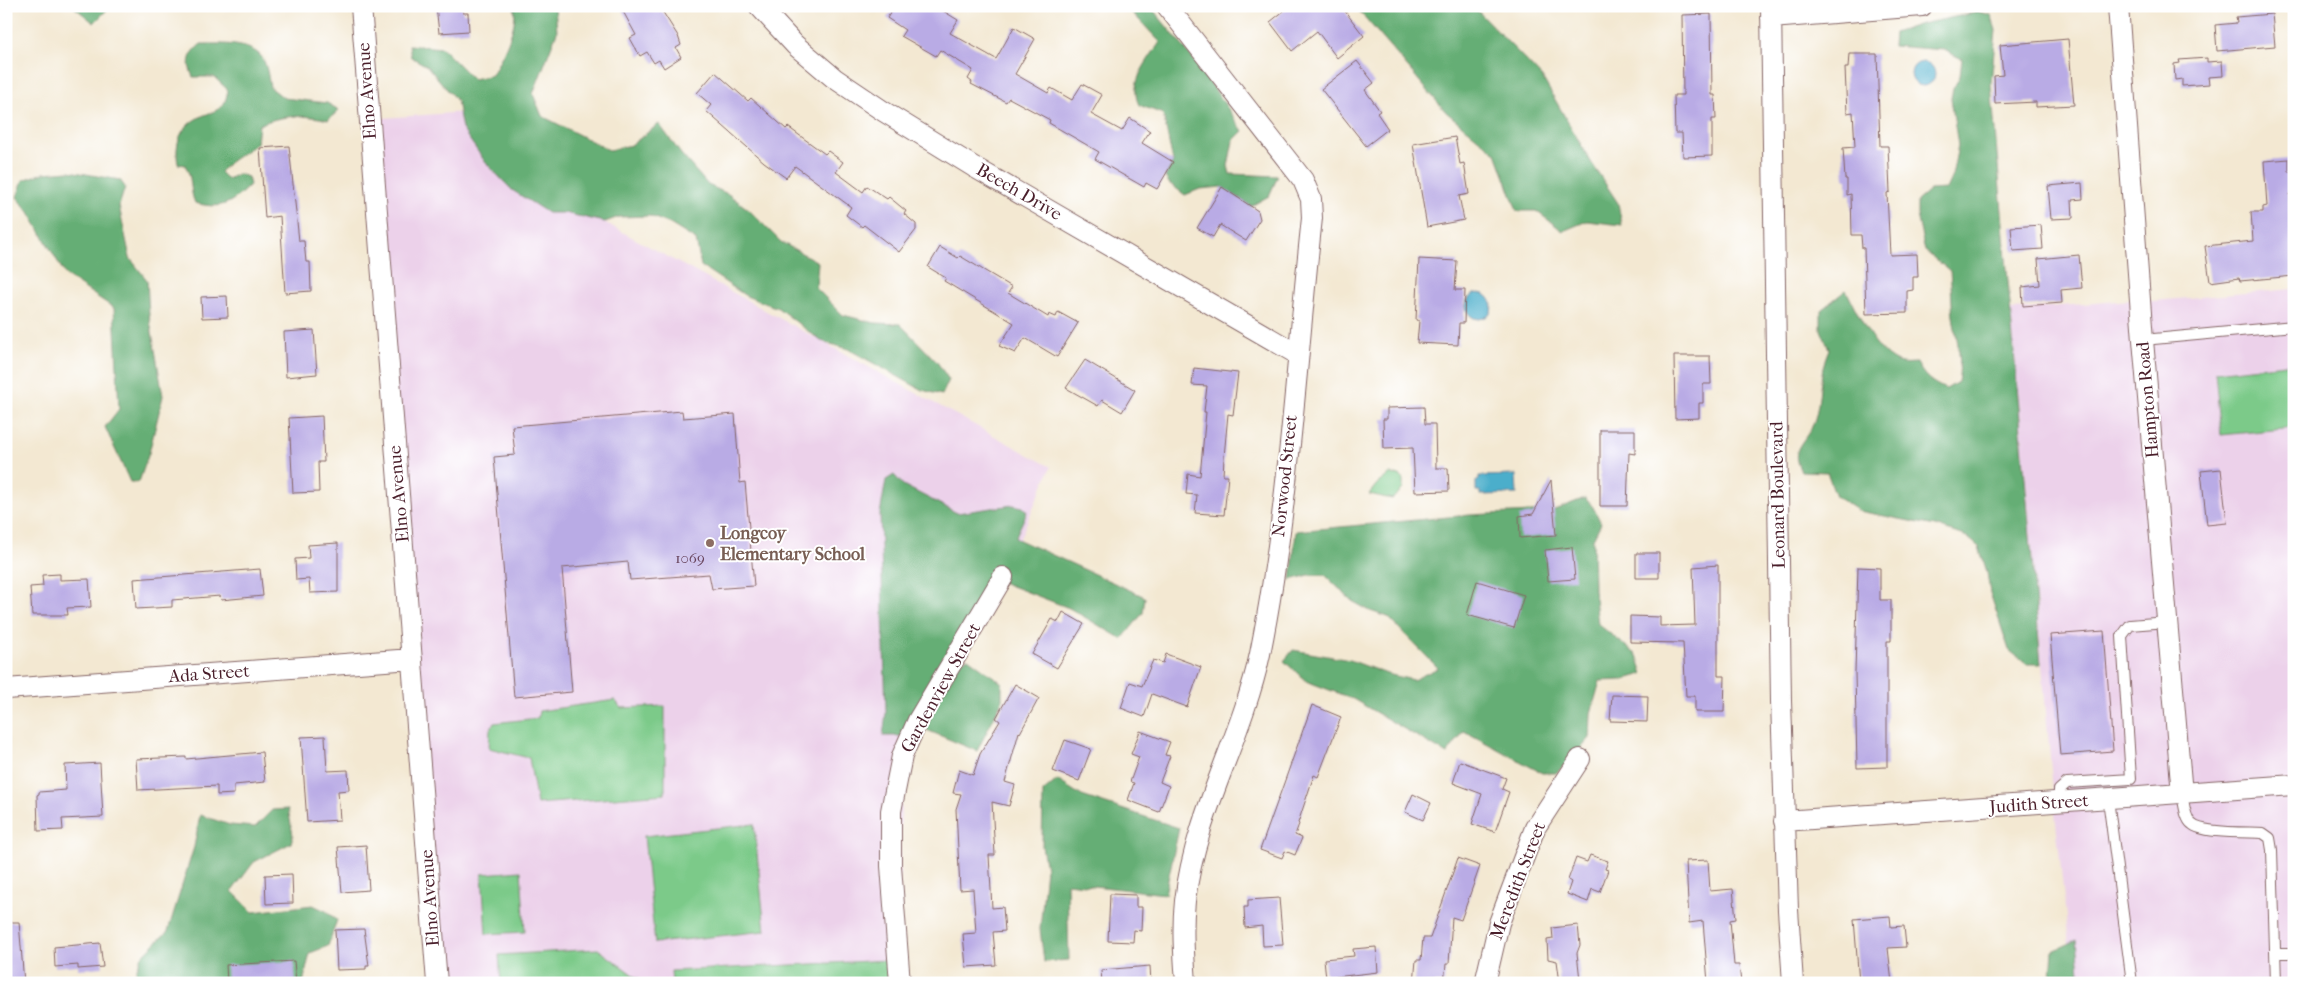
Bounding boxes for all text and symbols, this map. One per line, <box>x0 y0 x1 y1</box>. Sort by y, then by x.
street label: Elno Avenue <box>353 42 381 140</box>
street label: Beech Drive <box>972 159 1066 225</box>
street label: Hampton Road <box>2132 341 2164 459</box>
street label: Norwood Street <box>1268 413 1302 538</box>
street label: Leonard Boulevard <box>1766 421 1790 569</box>
street label: Elno Avenue <box>384 444 414 543</box>
place label: Longcoy Elementary School <box>720 523 866 565</box>
marker: Longcoy Elementary School <box>704 537 716 549</box>
house number: 1069 <box>675 549 705 567</box>
street label: Gardenview Street <box>897 619 986 757</box>
street label: Ada Street <box>167 661 251 687</box>
street label: Judith Street <box>1987 790 2090 818</box>
street label: Meredith Street <box>1486 819 1550 943</box>
street label: Elno Avenue <box>416 849 444 947</box>

